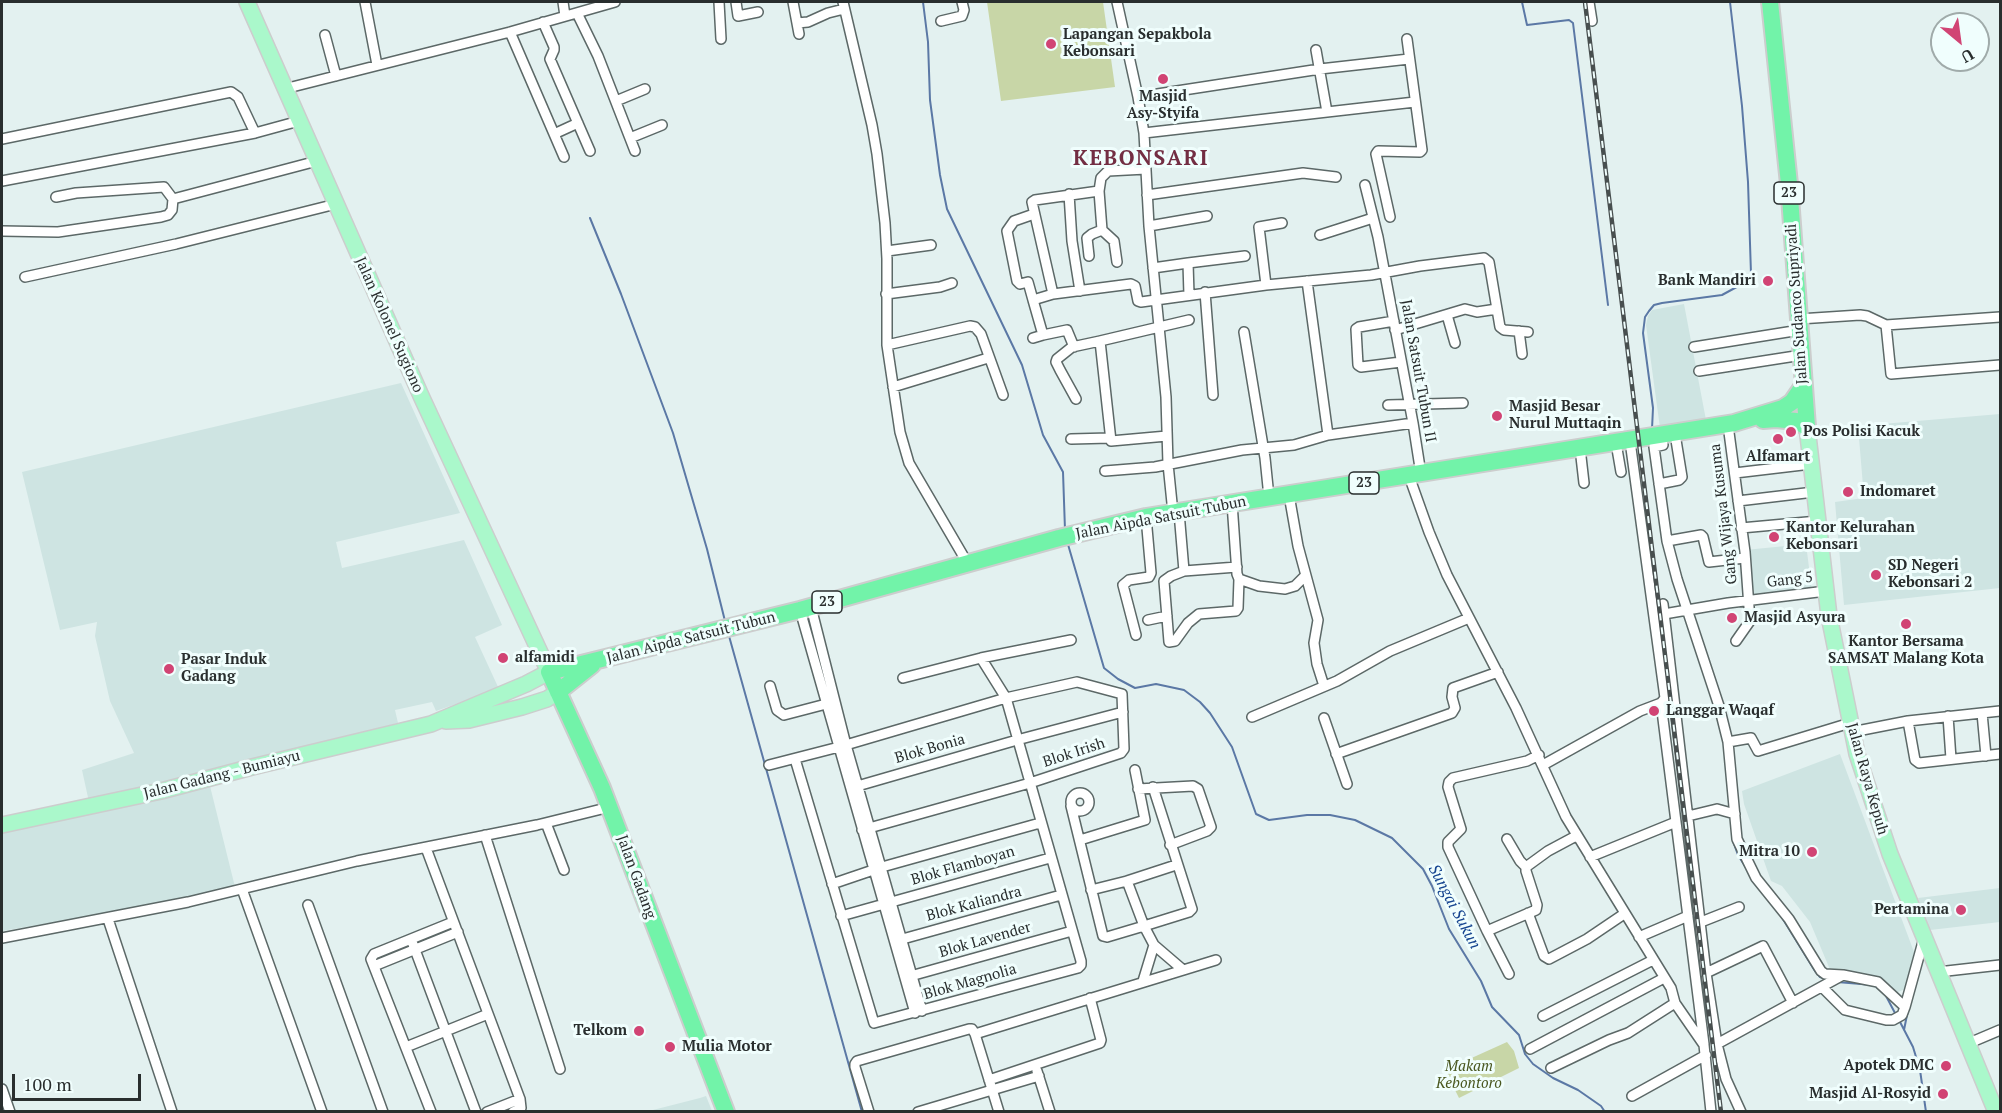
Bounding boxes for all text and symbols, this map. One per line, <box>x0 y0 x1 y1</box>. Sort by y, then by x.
north arrow <box>1930 12 1990 72</box>
place label: Lapangan Sepakbola Kebonsari <box>1063 26 1211 61</box>
marker: Lapangan Sepakbola Kebonsari <box>1044 37 1058 51</box>
text: U <box>1957 44 1978 68</box>
marker: Masjid Asy-Styifa <box>1156 72 1170 86</box>
place label: Masjid Asy-Styifa <box>1127 88 1199 123</box>
district label: KEBONSARI <box>1073 146 1209 172</box>
road number: 23 <box>1774 182 1804 204</box>
street label: Jalan Sudanco Supriyadi <box>1782 223 1812 385</box>
street label: Jalan Kolonel Sugiono <box>351 254 427 396</box>
place label: Bank Mandiri <box>1658 272 1756 290</box>
marker: Bank Mandiri <box>1761 274 1775 288</box>
street label: Jalan Satsuit Tubun II <box>1397 298 1439 444</box>
place label: Masjid Besar Nurul Muttaqin <box>1509 398 1621 433</box>
marker: Masjid Besar Nurul Muttaqin <box>1490 409 1504 423</box>
place label: Pos Polisi Kacuk <box>1803 423 1920 441</box>
marker: Pos Polisi Kacuk <box>1784 425 1798 439</box>
marker: Alfamart <box>1771 432 1785 446</box>
street label: Gang Wijaya Kusuma <box>1706 443 1742 585</box>
place label: Alfamart <box>1746 448 1810 466</box>
road number: 23 <box>1349 472 1379 494</box>
place label: Indomaret <box>1860 483 1936 501</box>
marker: Indomaret <box>1841 485 1855 499</box>
street label: Jalan Aipda Satsuit Tubun <box>1074 493 1248 543</box>
place label: Kantor Kelurahan Kebonsari <box>1786 519 1915 554</box>
marker: Kantor Kelurahan Kebonsari <box>1767 530 1781 544</box>
place label: SD Negeri Kebonsari 2 <box>1888 557 1973 592</box>
street label: Gang 5 <box>1766 568 1814 592</box>
marker: SD Negeri Kebonsari 2 <box>1869 568 1883 582</box>
road number: 23 <box>812 591 842 613</box>
street label: Jalan Aipda Satsuit Tubun <box>605 608 777 668</box>
place label: Masjid Asyura <box>1744 609 1846 627</box>
marker: Masjid Asyura <box>1725 611 1739 625</box>
marker: Kantor Bersama SAMSAT Malang Kota <box>1899 617 1913 631</box>
place label: Kantor Bersama SAMSAT Malang Kota <box>1828 633 1984 668</box>
place label: alfamidi <box>515 649 575 667</box>
place label: Pasar Induk Gadang <box>181 651 267 686</box>
marker: alfamidi <box>496 651 510 665</box>
marker: Pasar Induk Gadang <box>162 662 176 676</box>
place label: Langgar Waqaf <box>1666 702 1774 720</box>
marker: Langgar Waqaf <box>1647 704 1661 718</box>
street label: Jalan Raya Kepuh <box>1842 721 1892 837</box>
street label: Blok Bonia <box>893 730 967 768</box>
street label: Blok Irish <box>1041 735 1107 771</box>
street label: Jalan Gadang - Bumiayu <box>142 747 302 803</box>
street label: Jalan Gadang <box>613 833 659 921</box>
street label: Blok Flamboyan <box>909 843 1017 889</box>
place label: Mitra 10 <box>1739 843 1800 861</box>
marker: Mitra 10 <box>1805 845 1819 859</box>
water label: Sungai Sukun <box>1424 861 1484 953</box>
street label: Blok Kaliandra <box>924 883 1024 925</box>
place label: Pertamina <box>1874 901 1949 919</box>
marker: Pertamina <box>1954 903 1968 917</box>
street label: Blok Lavender <box>937 918 1033 962</box>
street label: Blok Magnolia <box>922 960 1018 1004</box>
place label: Telkom <box>573 1022 627 1040</box>
marker: Telkom <box>632 1024 646 1038</box>
place label: Mulia Motor <box>682 1038 772 1056</box>
marker: Mulia Motor <box>663 1040 677 1054</box>
place label: Apotek DMC <box>1844 1057 1934 1075</box>
park label: Makam Kebontoro <box>1436 1058 1502 1093</box>
marker: Apotek DMC <box>1939 1059 1953 1073</box>
scale bar <box>15 1062 144 1100</box>
text: 100 m <box>23 1072 72 1096</box>
place label: Masjid Al-Rosyid <box>1809 1085 1931 1103</box>
marker: Masjid Al-Rosyid <box>1936 1087 1950 1101</box>

